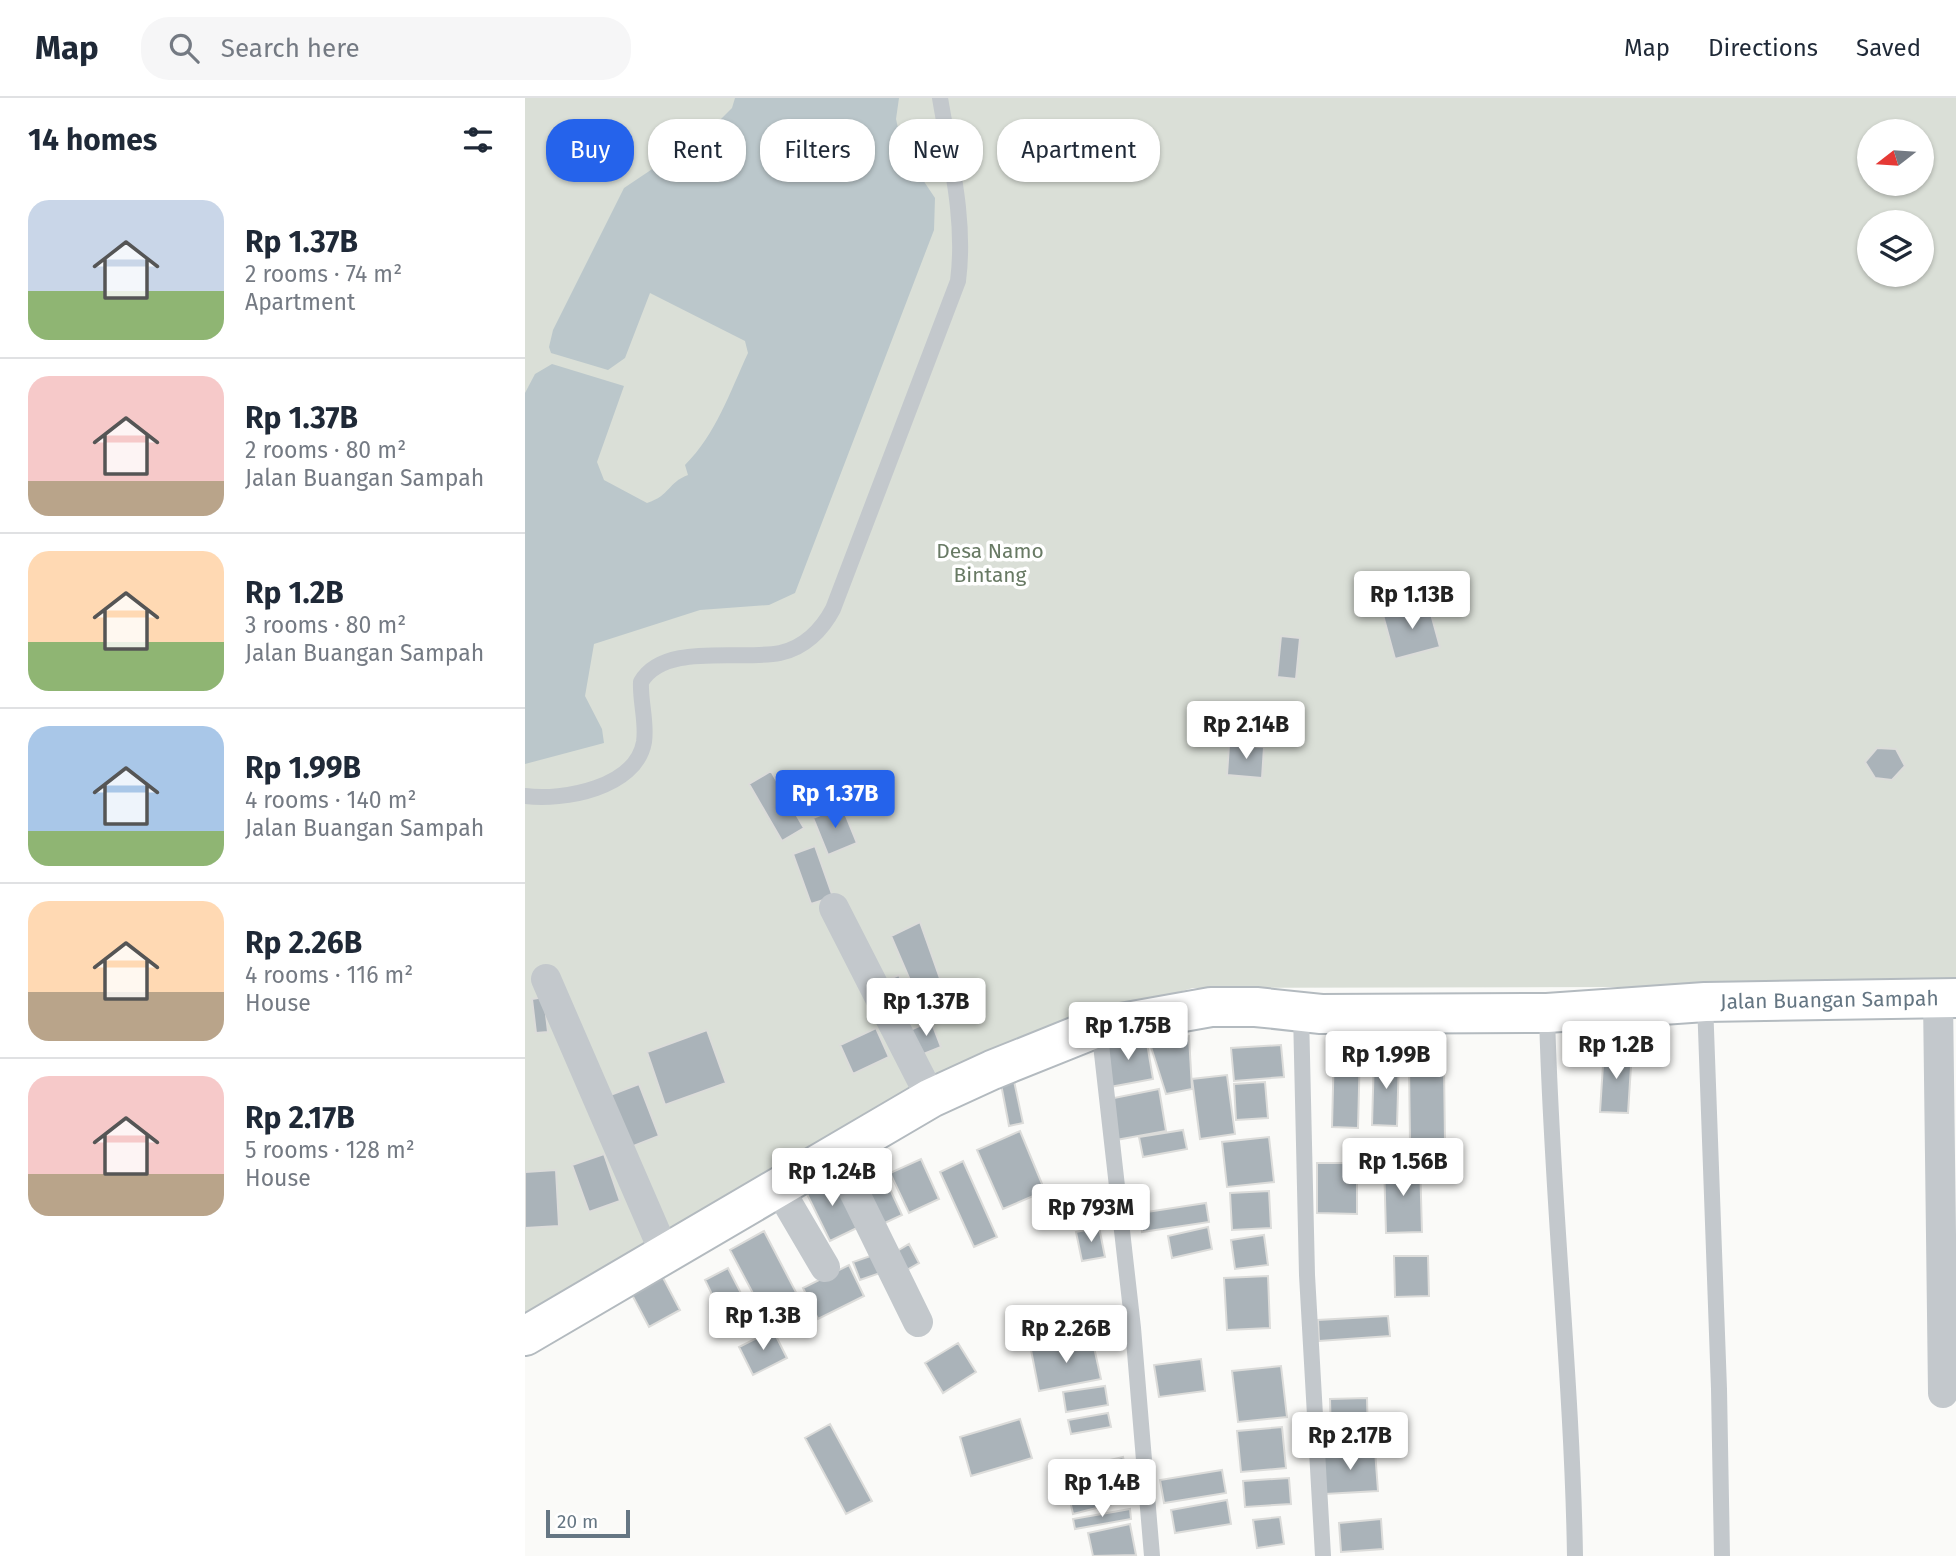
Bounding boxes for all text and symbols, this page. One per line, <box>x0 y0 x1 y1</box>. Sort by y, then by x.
search box <box>141 17 631 80</box>
text: Map <box>35 28 99 68</box>
icon: search <box>165 29 203 67</box>
text: Search here <box>221 33 360 64</box>
text: Map <box>1624 34 1670 62</box>
text: Directions <box>1708 34 1818 62</box>
text: Saved <box>1856 34 1921 62</box>
chip: Buy <box>546 119 634 182</box>
chip: Rent <box>648 119 746 182</box>
chip: Filters <box>760 119 875 182</box>
chip: New <box>889 119 983 182</box>
chip: Apartment <box>997 119 1160 182</box>
north arrow <box>1857 119 1934 196</box>
map controls <box>1857 119 1934 287</box>
icon: filters <box>459 121 497 159</box>
text: 14 homes <box>28 122 157 158</box>
button: layers <box>1857 210 1934 287</box>
text: Rp 1.37B <box>245 224 358 260</box>
icon: home <box>84 228 168 312</box>
text: 2 rooms · 74 m² <box>245 260 402 288</box>
text: Apartment <box>245 288 355 316</box>
text: Rp 1.37B <box>245 400 358 436</box>
icon: home <box>84 404 168 488</box>
text: 2 rooms · 80 m² <box>245 436 406 464</box>
text: Jalan Buangan Sampah <box>245 464 484 492</box>
park label: Desa Namo Bintang <box>936 538 1044 588</box>
pin: Rp 1.13B <box>1340 572 1484 631</box>
text: Rp 1.2B <box>245 575 344 611</box>
icon: home <box>84 579 168 663</box>
text: Rp 1.13B <box>1370 580 1454 608</box>
text: 3 rooms · 80 m² <box>245 611 406 639</box>
text: Jalan Buangan Sampah <box>245 639 484 667</box>
pin: Rp 2.14B <box>1174 702 1318 761</box>
text: Rp 2.14B <box>1203 710 1289 738</box>
text: Rp 1.99B <box>245 750 361 786</box>
icon: home <box>84 754 168 838</box>
pin: Rp 1.37B <box>763 770 907 830</box>
text: Rp 1.37B <box>792 779 878 807</box>
text: 4 rooms · 140 m² <box>245 786 416 814</box>
text: Jalan Buangan Sampah <box>245 814 484 842</box>
text: Rp 2.26B <box>245 925 362 961</box>
icon: home <box>84 929 168 1013</box>
text: 4 rooms · 116 m² <box>245 961 413 989</box>
pin: Rp 1.37B <box>854 978 998 1038</box>
street label: Jalan Buangan Sampah <box>1720 985 1939 1015</box>
text: Rp 1.37B <box>883 987 969 1015</box>
text: House <box>245 989 311 1017</box>
pin: Rp 1.75B <box>1056 1002 1200 1062</box>
text: Rp 1.75B <box>1085 1011 1171 1039</box>
pin: Rp 1.2B <box>1551 1021 1681 1081</box>
text: Rp 1.2B <box>1578 1030 1654 1058</box>
pin: Rp 1.99B <box>1314 1032 1458 1091</box>
text: Rp 1.99B <box>1341 1040 1431 1068</box>
text: Rp 2.17B <box>245 1100 355 1136</box>
icon: home <box>84 1104 168 1188</box>
text: 5 rooms · 128 m² <box>245 1136 415 1164</box>
pin: Rp 1.56B <box>1331 1138 1475 1198</box>
text: Rp 1.56B <box>1358 1147 1448 1175</box>
pin: Rp 1.24B <box>760 1148 904 1208</box>
text: Rp 1.24B <box>788 1157 876 1185</box>
text: House <box>245 1164 311 1192</box>
pin: Rp 793M <box>1026 1184 1156 1244</box>
text: Rp 793M <box>1048 1193 1134 1221</box>
pin: Rp 1.3B <box>698 1292 828 1352</box>
text: Rp 1.3B <box>725 1301 801 1329</box>
pin: Rp 2.26B <box>994 1306 1138 1365</box>
text: Rp 2.26B <box>1021 1314 1111 1342</box>
pin: Rp 2.17B <box>1278 1412 1422 1472</box>
text: Rp 2.17B <box>1308 1421 1392 1449</box>
pin: Rp 1.4B <box>1037 1460 1167 1519</box>
text: Rp 1.4B <box>1064 1468 1140 1496</box>
scale bar <box>546 1507 630 1539</box>
text: 20 m <box>557 1510 598 1533</box>

